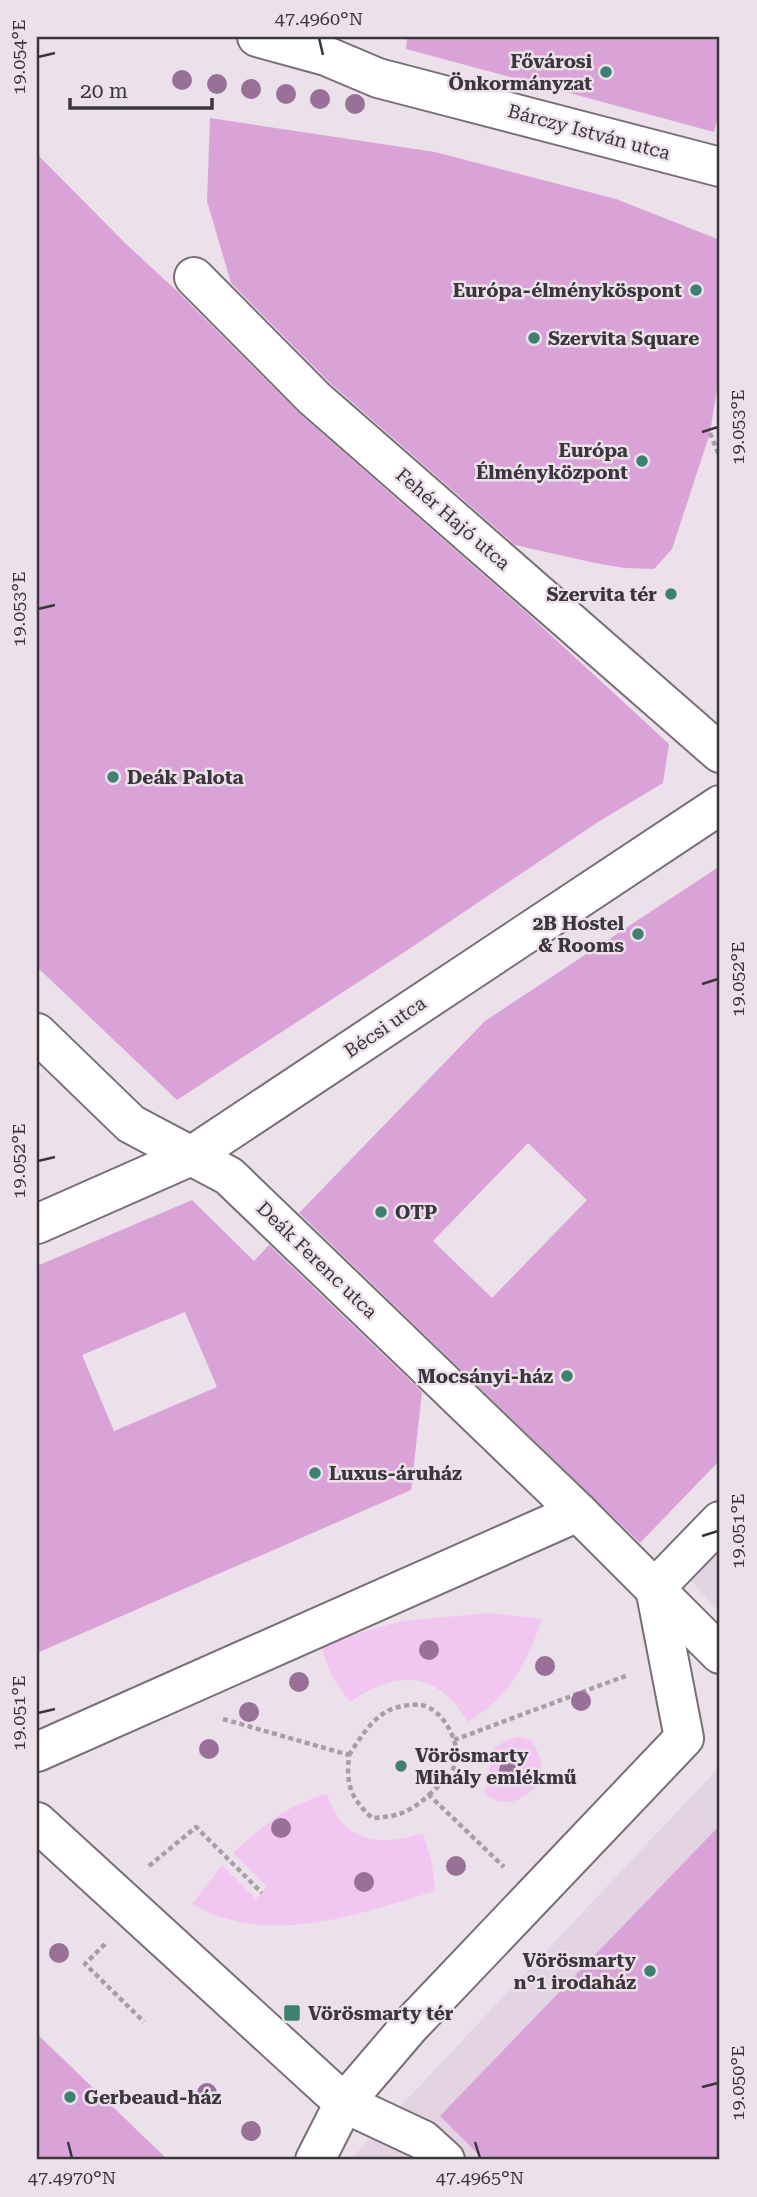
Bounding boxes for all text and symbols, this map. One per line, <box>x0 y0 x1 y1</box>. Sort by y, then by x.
text: 47.4960°N <box>275 8 363 29</box>
text: 19.054°E <box>8 19 29 95</box>
place label: Fővárosi Önkormányzat <box>449 50 592 95</box>
marker: Fővárosi Önkormányzat <box>598 64 614 80</box>
scale bar <box>70 66 212 110</box>
text: 20 m <box>80 79 128 103</box>
street label: Bárczy István utca <box>505 99 673 165</box>
place label: Európa-élményköspont <box>453 279 682 302</box>
marker: Európa-élményköspont <box>688 282 704 298</box>
place label: Szervita Square <box>548 327 699 350</box>
marker: Szervita Square <box>526 330 542 346</box>
text: 19.053°E <box>727 389 748 465</box>
place label: Európa Élményközpont <box>476 439 628 484</box>
marker: Európa Élményközpont <box>634 453 650 469</box>
street label: Fehér Hajó utca <box>391 463 515 575</box>
text: 19.053°E <box>8 571 29 647</box>
place label: Szervita tér <box>547 583 657 606</box>
marker: Szervita tér <box>663 586 679 602</box>
place label: Deák Palota <box>127 766 244 789</box>
marker: Deák Palota <box>105 769 121 785</box>
place label: 2B Hostel & Rooms <box>533 912 624 957</box>
marker: 2B Hostel & Rooms <box>630 926 646 942</box>
text: 19.052°E <box>727 941 748 1017</box>
street label: Bécsi utca <box>340 991 431 1063</box>
text: 19.052°E <box>8 1123 29 1199</box>
street label: Deák Ferenc utca <box>252 1197 383 1324</box>
place label: OTP <box>395 1201 437 1224</box>
marker: OTP <box>373 1204 389 1220</box>
place label: Mocsányi-ház <box>418 1365 553 1388</box>
marker: Mocsányi-ház <box>559 1368 575 1384</box>
place label: Luxus-áruház <box>329 1462 462 1485</box>
marker: Luxus-áruház <box>307 1465 323 1481</box>
text: 19.051°E <box>727 1493 748 1569</box>
text: 19.051°E <box>8 1675 29 1751</box>
place label: Vörösmarty Mihály emlékmű <box>415 1744 577 1789</box>
marker: Vörösmarty Mihály emlékmű <box>393 1758 409 1774</box>
place label: Vörösmarty n°1 irodaház <box>514 1949 637 1994</box>
marker: Vörösmarty n°1 irodaház <box>642 1963 658 1979</box>
place label: Vörösmarty tér <box>308 2002 454 2025</box>
marker: Vörösmarty tér <box>282 2003 302 2023</box>
text: 19.050°E <box>727 2045 748 2121</box>
place label: Gerbeaud-ház <box>84 2086 221 2109</box>
marker: Gerbeaud-ház <box>62 2089 78 2105</box>
text: 47.4970°N <box>28 2167 116 2188</box>
text: 47.4965°N <box>436 2167 524 2188</box>

